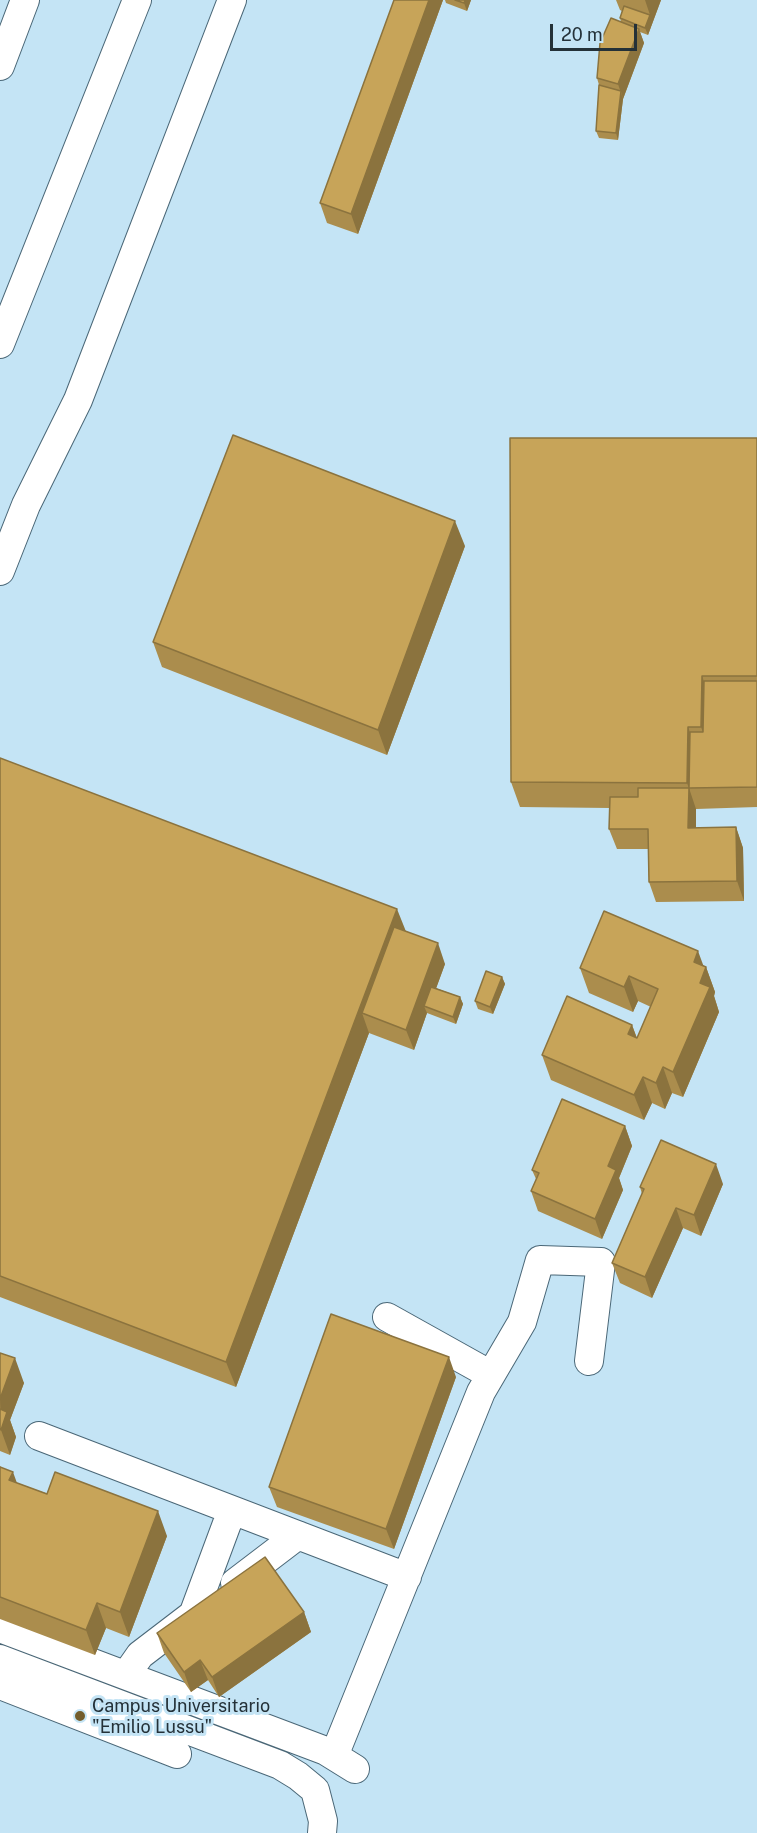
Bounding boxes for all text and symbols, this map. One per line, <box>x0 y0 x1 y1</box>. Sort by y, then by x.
scale bar <box>553 12 640 50</box>
text: 20 m <box>561 24 603 45</box>
place label: Campus Universitario "Emilio Lussu" <box>92 1695 270 1738</box>
marker: Campus Universitario "Emilio Lussu" <box>73 1709 87 1723</box>

